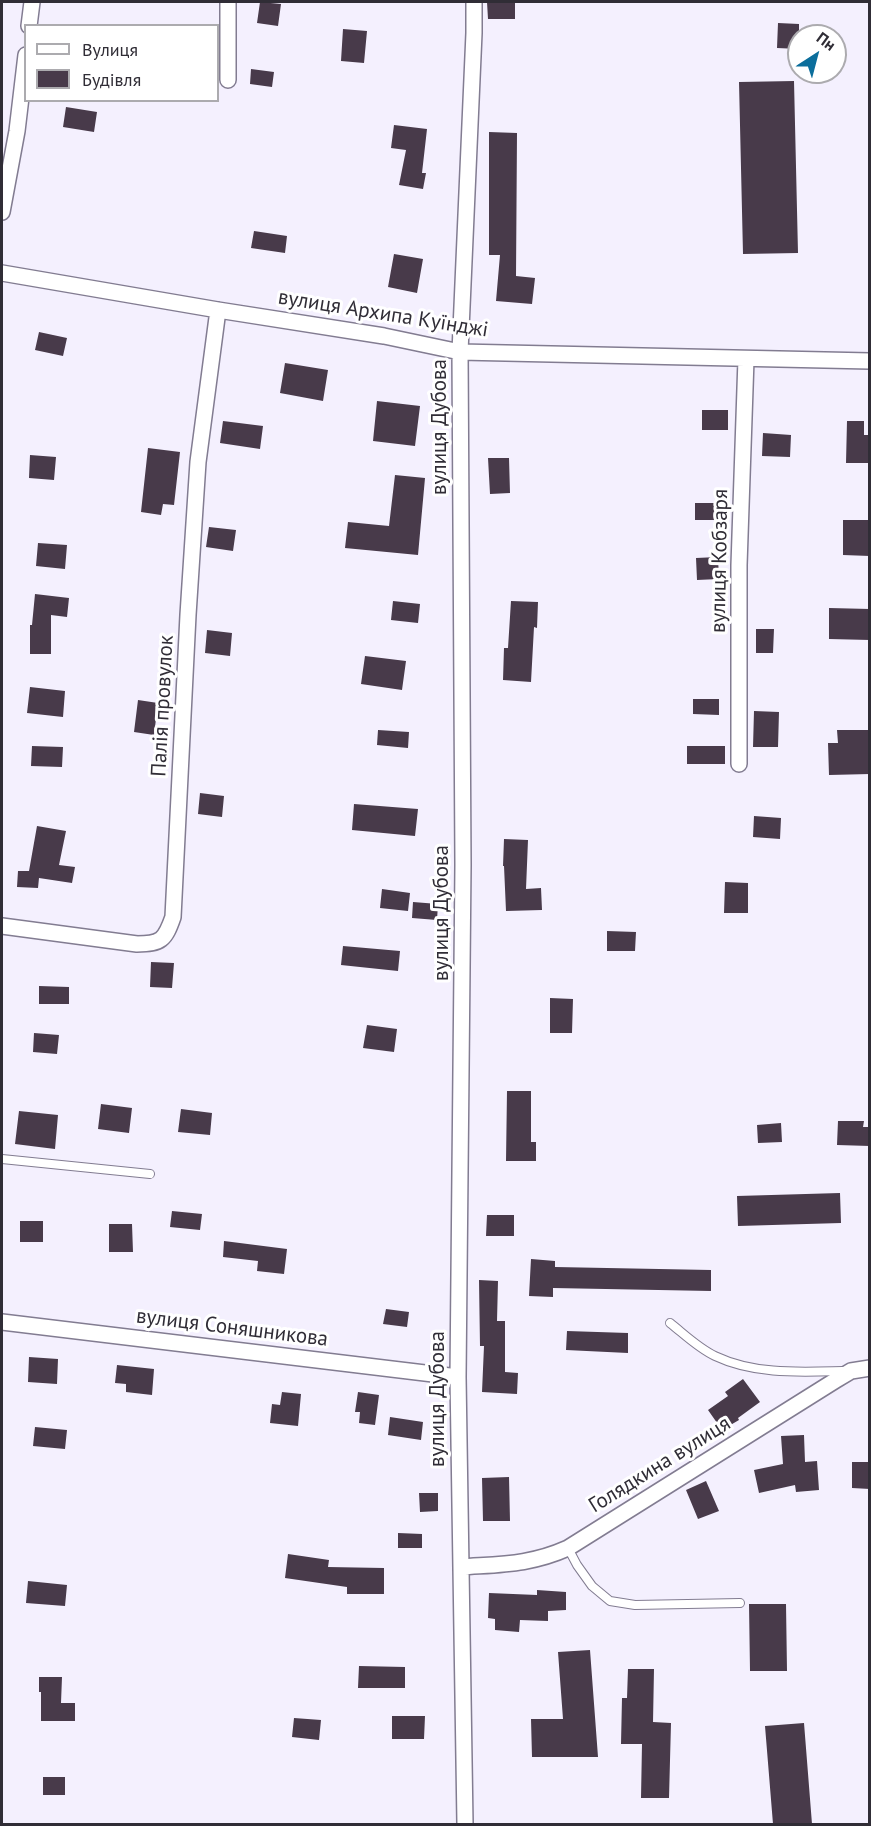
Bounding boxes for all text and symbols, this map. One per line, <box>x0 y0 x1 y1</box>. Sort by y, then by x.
legend <box>24 24 219 102</box>
north arrow <box>787 24 847 84</box>
text: Пн <box>813 27 840 55</box>
text: Вулиця <box>82 38 138 61</box>
text: Будівля <box>82 68 141 91</box>
street label: вулиця Архипа Куїнджі <box>276 285 490 343</box>
street label: вулиця Дубова <box>427 359 453 495</box>
street label: вулиця Кобзаря <box>706 489 734 633</box>
street label: Палія провулок <box>147 635 179 777</box>
street label: вулиця Дубова <box>429 845 455 981</box>
street label: вулиця Соняшникова <box>135 1304 329 1352</box>
street label: вулиця Дубова <box>425 1331 451 1467</box>
street label: Голядкина вулиця <box>584 1411 736 1519</box>

